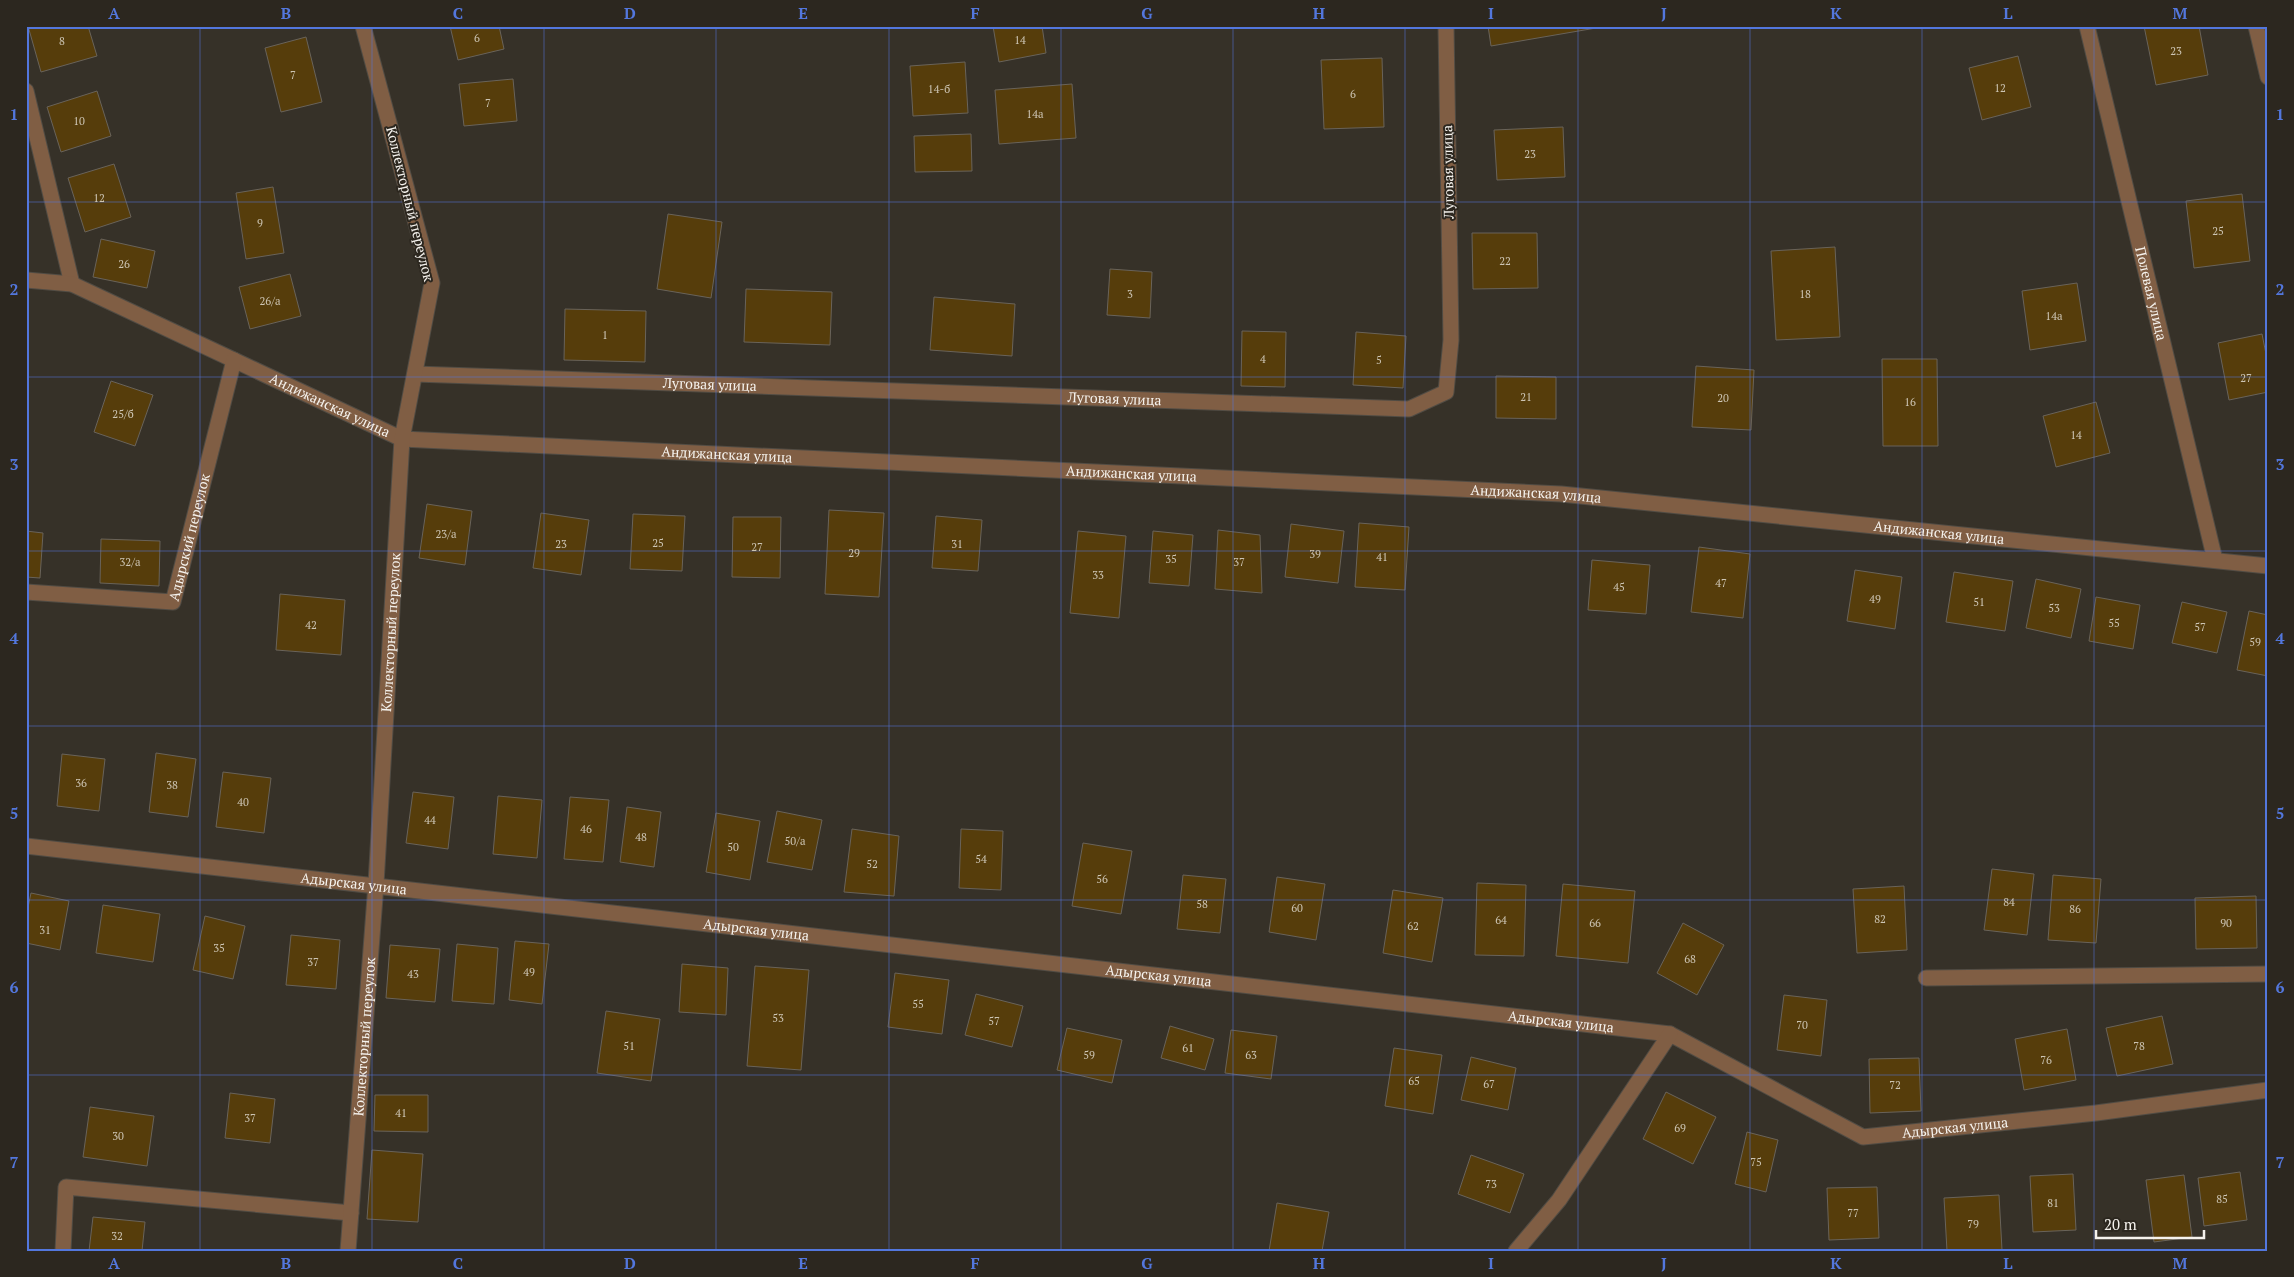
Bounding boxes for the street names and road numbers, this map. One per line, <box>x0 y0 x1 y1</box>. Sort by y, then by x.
street label: Коллекторный переулок <box>382 124 439 284</box>
street label: Луговая улица <box>1437 125 1458 220</box>
street label: Полевая улица <box>2131 244 2172 342</box>
street label: Андижанская улица <box>267 368 393 441</box>
street label: Луговая улица <box>662 373 757 395</box>
street label: Луговая улица <box>1066 387 1162 409</box>
street label: Андижанская улица <box>661 441 793 467</box>
street label: Андижанская улица <box>1065 461 1197 486</box>
street label: Адырский переулок <box>164 471 214 603</box>
street label: Андижанская улица <box>1470 480 1602 507</box>
street label: Андижанская улица <box>1873 516 2005 548</box>
street label: Коллекторный переулок <box>376 552 404 713</box>
street label: Адырская улица <box>300 867 408 898</box>
street label: Адырская улица <box>702 914 810 945</box>
street label: Коллекторный переулок <box>348 956 379 1117</box>
street label: Адырская улица <box>1105 960 1213 991</box>
street label: Адырская улица <box>1507 1006 1615 1037</box>
street label: Адырская улица <box>1901 1112 2009 1142</box>

